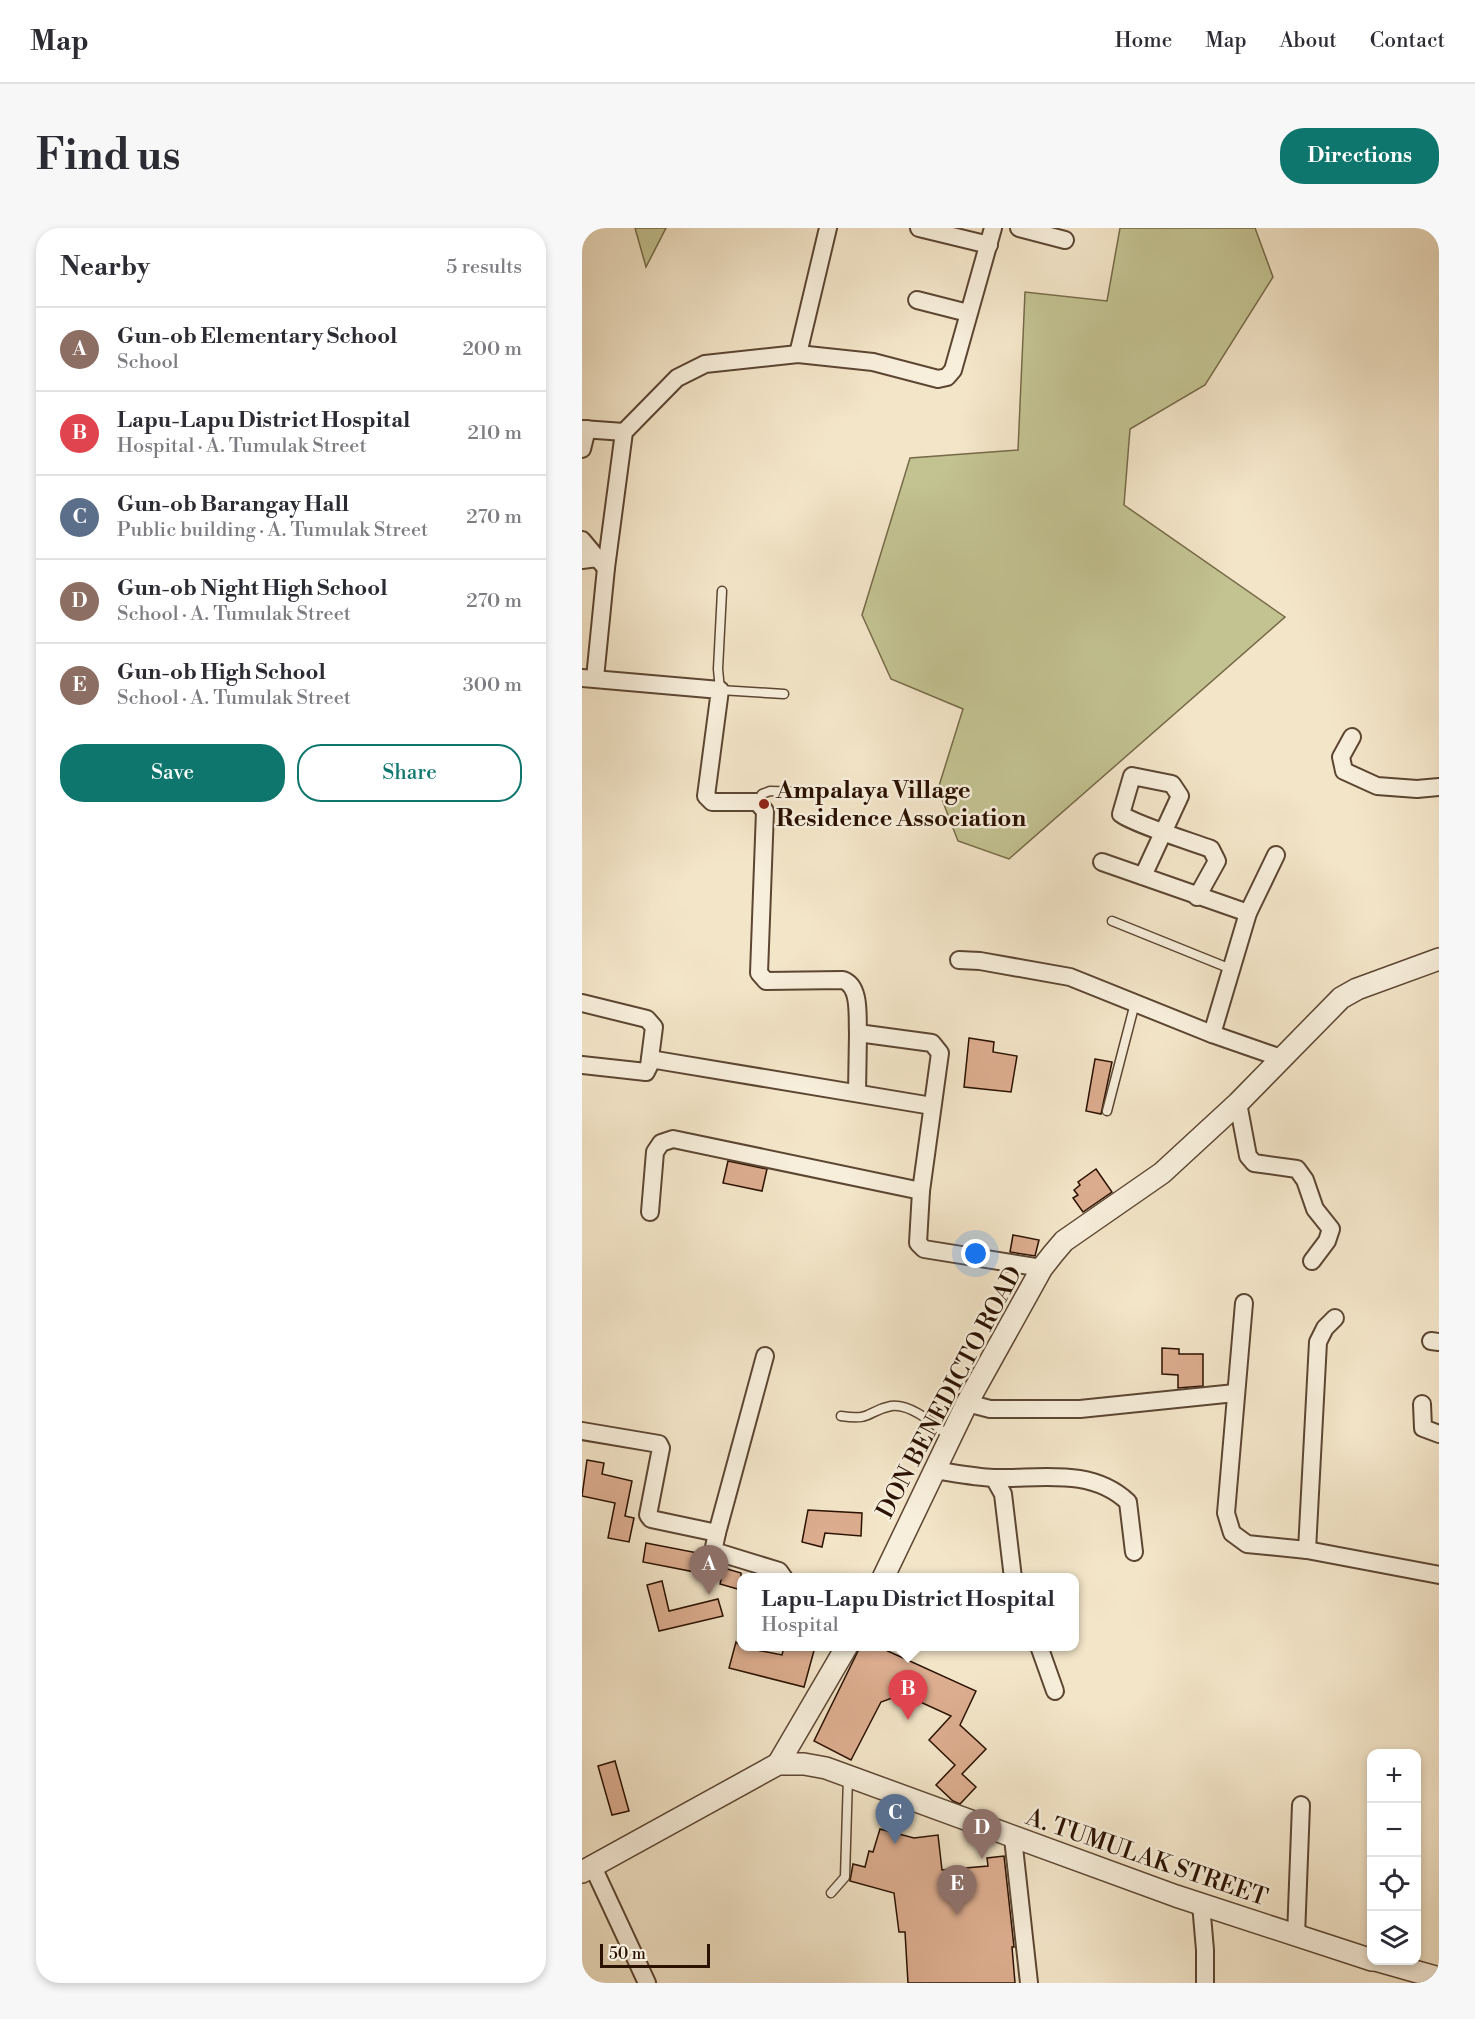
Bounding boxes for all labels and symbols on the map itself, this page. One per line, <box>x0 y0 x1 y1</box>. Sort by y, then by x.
place label: Ampalaya Village Residence Association <box>775 776 1026 834</box>
marker: Ampalaya Village Residence Association <box>757 797 771 811</box>
your location <box>961 1239 990 1268</box>
street label: DON BENEDICTO ROAD <box>871 1261 1029 1524</box>
pin: A <box>690 1546 728 1595</box>
pin: B <box>888 1670 928 1720</box>
pin: C <box>876 1794 914 1844</box>
street label: A. TUMULAK STREET <box>1021 1802 1271 1913</box>
pin: D <box>962 1810 1002 1859</box>
pin: E <box>938 1866 976 1915</box>
scale bar <box>600 1941 710 1968</box>

